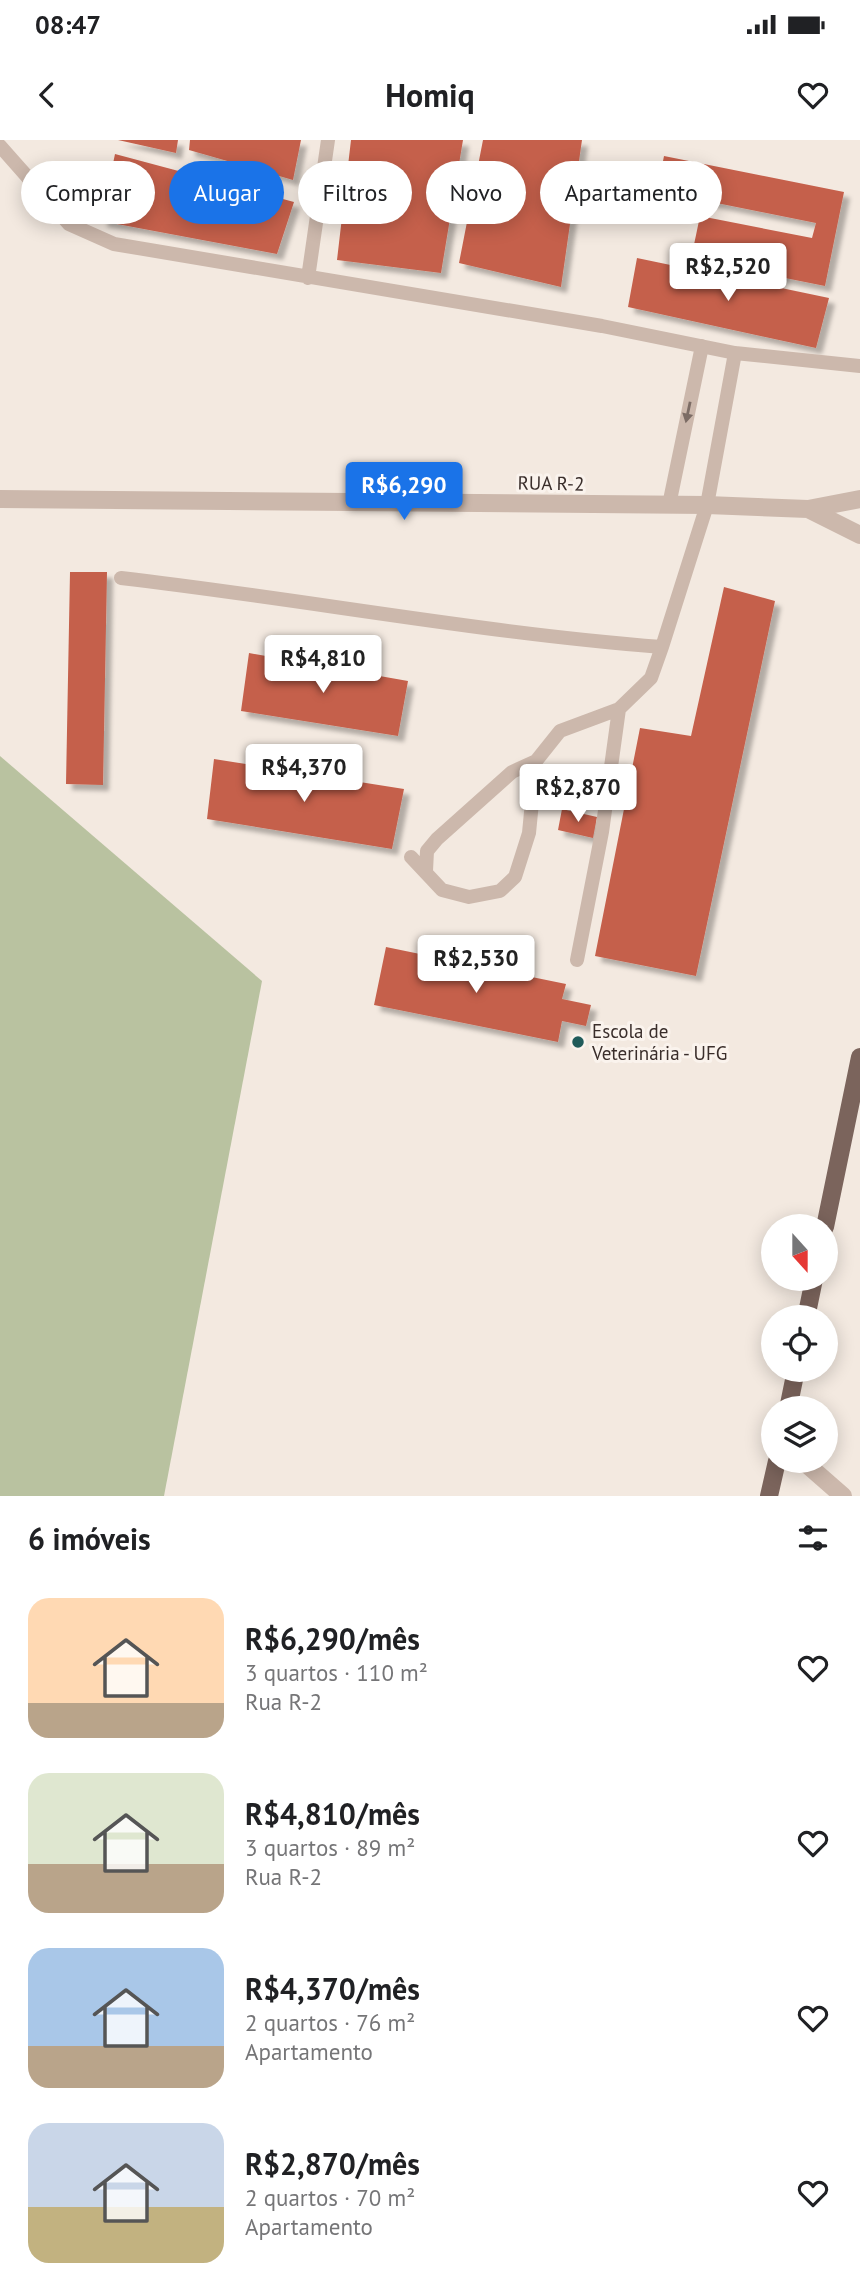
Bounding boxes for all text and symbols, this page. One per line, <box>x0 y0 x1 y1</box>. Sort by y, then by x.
text: 08:47 <box>35 8 101 41</box>
text: Homiq <box>385 74 475 116</box>
icon: back <box>28 76 66 114</box>
icon: heart <box>794 76 832 114</box>
chip: Comprar <box>21 161 155 224</box>
chip: Alugar <box>169 161 284 224</box>
chip: Filtros <box>298 161 412 224</box>
chip: Novo <box>426 161 526 224</box>
chip: Apartamento <box>540 161 722 224</box>
pin: R$2,520 <box>663 244 793 303</box>
text: R$2,520 <box>686 251 770 280</box>
one-way arrow <box>682 401 693 423</box>
pin: R$6,290 <box>339 462 469 522</box>
text: R$6,290 <box>362 470 446 499</box>
street label: RUA R-2 <box>517 470 585 496</box>
pin: R$4,810 <box>258 636 388 695</box>
text: R$4,810 <box>281 643 365 672</box>
pin: R$4,370 <box>239 744 369 804</box>
text: R$4,370 <box>262 752 346 781</box>
pin: R$2,870 <box>513 764 643 824</box>
text: R$2,870 <box>536 772 620 801</box>
pin: R$2,530 <box>411 936 541 995</box>
text: R$2,530 <box>434 943 518 972</box>
place label: Escola de Veterinária - UFG <box>591 1019 727 1065</box>
marker: Escola de Veterinária - UFG <box>570 1034 586 1050</box>
north arrow <box>761 1214 838 1292</box>
map controls <box>761 1214 838 1473</box>
button: locate <box>761 1305 838 1382</box>
button: layers <box>761 1396 838 1473</box>
text: 6 imóveis <box>28 1519 151 1558</box>
icon: filters <box>794 1519 832 1557</box>
text: R$6,290/mês <box>245 1619 420 1658</box>
icon: home <box>84 1626 168 1710</box>
icon: heart <box>794 1649 832 1687</box>
text: 3 quartos · 110 m² <box>245 1658 428 1687</box>
text: Rua R-2 <box>245 1687 322 1716</box>
text: R$4,810/mês <box>245 1794 420 1833</box>
icon: home <box>84 1801 168 1885</box>
icon: heart <box>794 1824 832 1862</box>
text: 3 quartos · 89 m² <box>245 1833 415 1862</box>
text: Rua R-2 <box>245 1862 322 1891</box>
text: R$4,370/mês <box>245 1969 420 2008</box>
icon: home <box>84 1976 168 2060</box>
icon: heart <box>794 1999 832 2037</box>
text: 2 quartos · 76 m² <box>245 2008 415 2037</box>
text: Apartamento <box>245 2037 373 2066</box>
text: R$2,870/mês <box>245 2144 420 2183</box>
icon: home <box>84 2151 168 2235</box>
icon: heart <box>794 2174 832 2212</box>
text: 2 quartos · 70 m² <box>245 2183 415 2212</box>
text: Apartamento <box>245 2212 373 2241</box>

